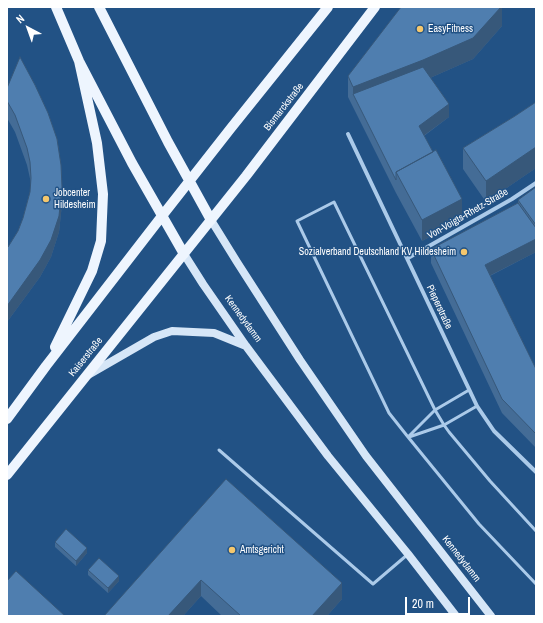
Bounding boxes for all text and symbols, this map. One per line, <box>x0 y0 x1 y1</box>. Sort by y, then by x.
north arrow <box>8 8 48 48</box>
text: N <box>13 12 27 26</box>
place label: EasyFitness <box>428 23 473 35</box>
marker: EasyFitness <box>415 24 425 34</box>
street label: Bismarckstraße <box>262 81 306 133</box>
street label: Von-Voigts-Rhetz-Straße <box>426 186 510 242</box>
place label: Jobcenter Hildesheim <box>54 187 95 210</box>
marker: Jobcenter Hildesheim <box>41 194 51 204</box>
place label: Sozialverband Deutschland KV Hildesheim <box>299 246 456 258</box>
marker: Sozialverband Deutschland KV Hildesheim <box>459 247 469 257</box>
street label: Pieperstraße <box>424 283 454 331</box>
street label: Kennedydamm <box>222 293 264 345</box>
street label: Kaiserstraße <box>67 335 105 379</box>
street label: Kennedydamm <box>439 534 483 584</box>
place label: Amtsgericht <box>240 544 284 556</box>
marker: Amtsgericht <box>227 545 237 555</box>
scale bar <box>407 589 472 615</box>
text: 20 m <box>412 596 434 612</box>

